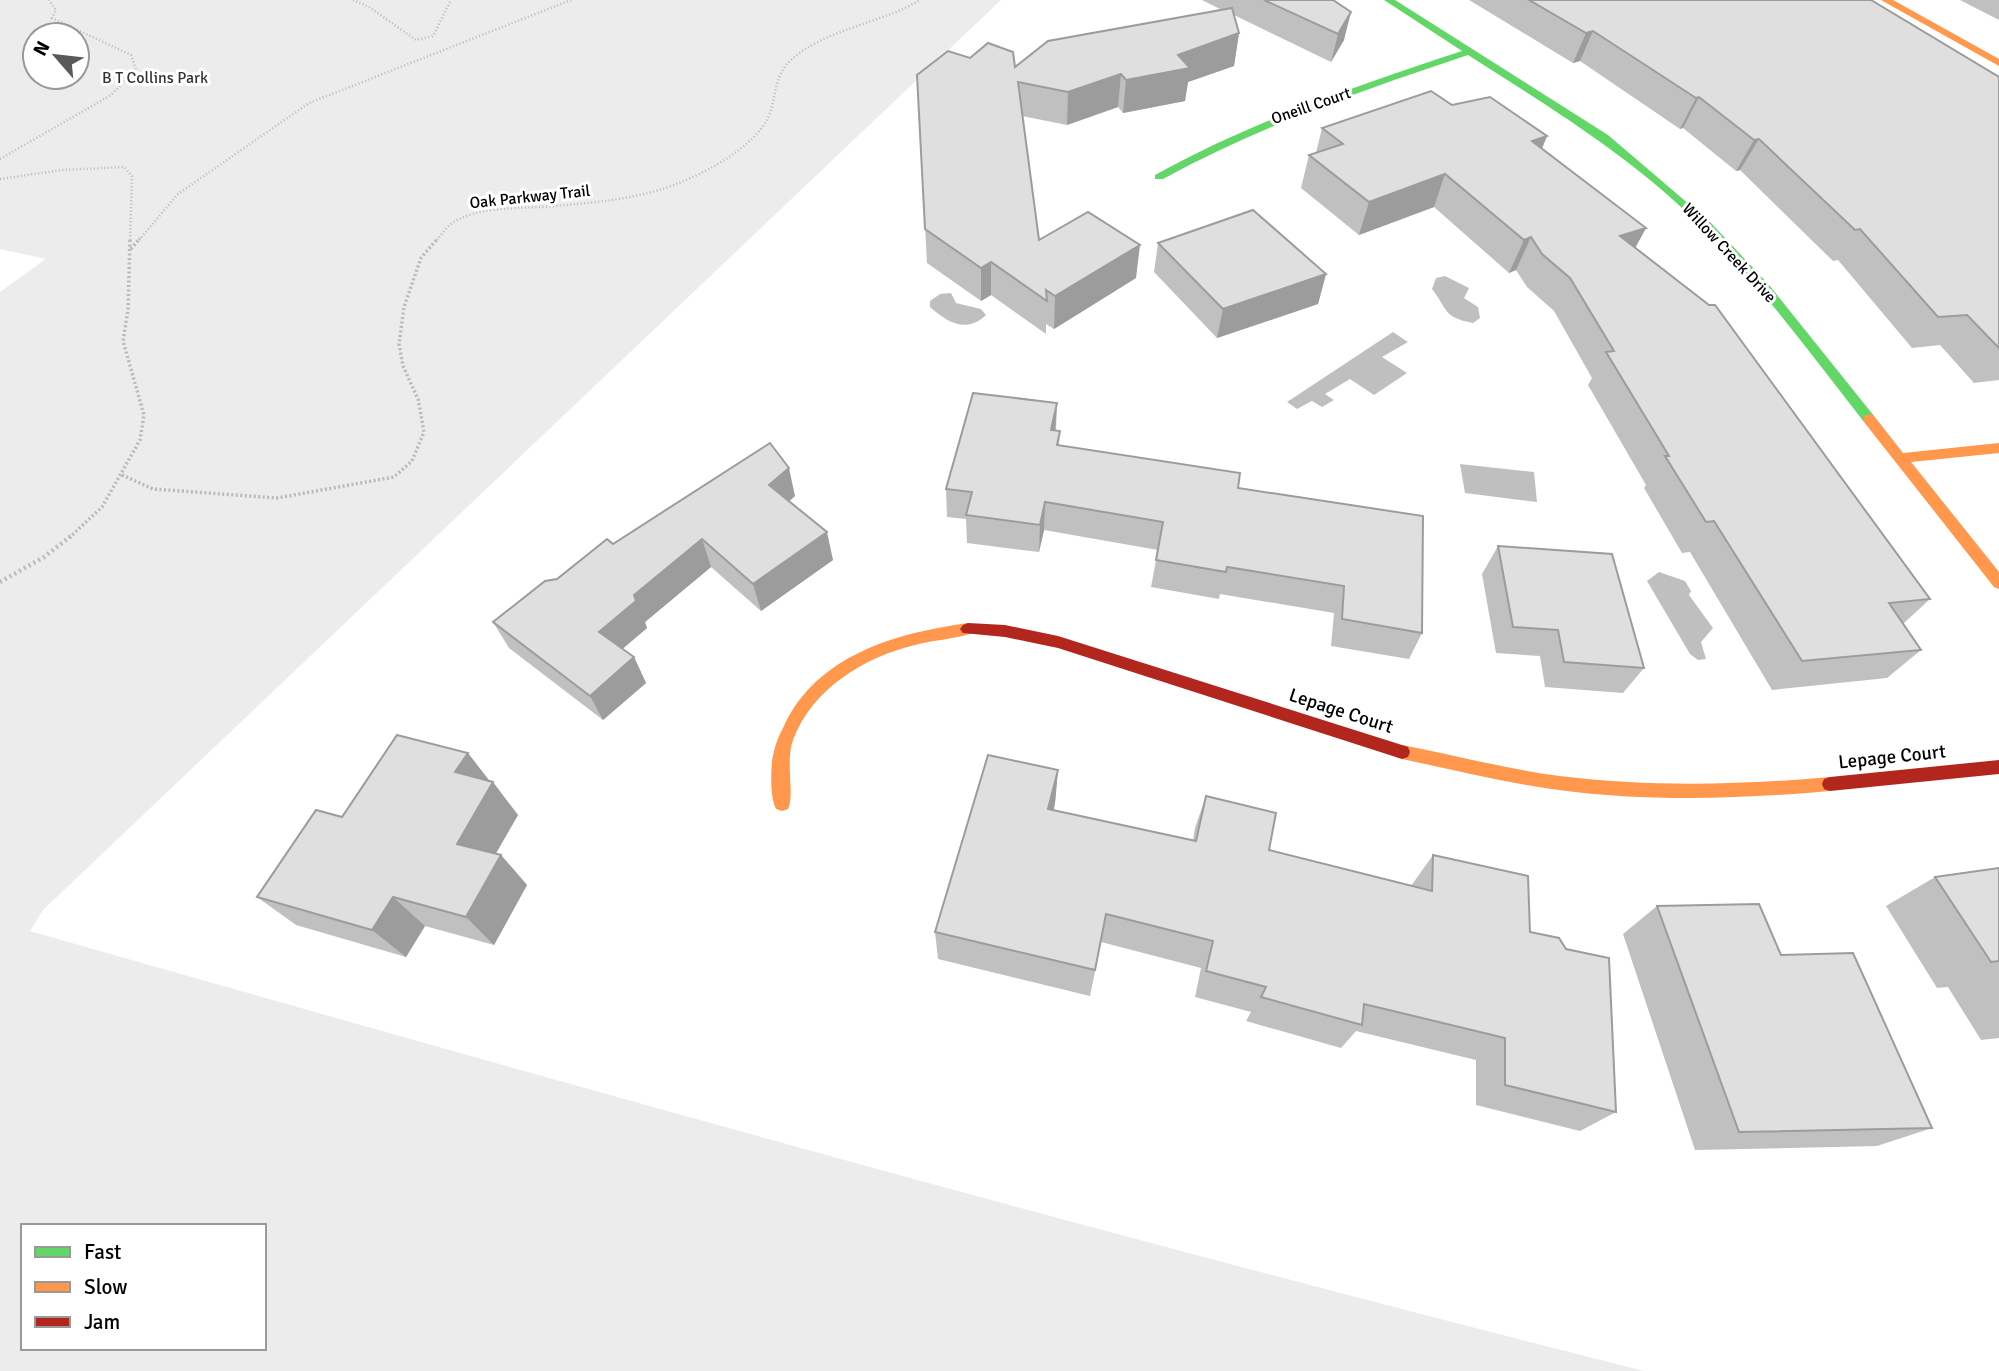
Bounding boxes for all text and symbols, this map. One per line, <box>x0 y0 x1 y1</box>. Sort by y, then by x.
north arrow <box>21 21 91 91</box>
text: N <box>28 37 56 60</box>
park label: B T Collins Park <box>102 68 208 88</box>
street label: Oneill Court <box>1269 83 1354 129</box>
street label: Oak Parkway Trail <box>469 181 592 213</box>
street label: Willow Creek Drive <box>1678 199 1780 307</box>
street label: Lepage Court <box>1286 683 1396 739</box>
street label: Lepage Court <box>1837 739 1947 775</box>
legend <box>21 1224 266 1350</box>
text: Fast <box>84 1239 121 1265</box>
text: Slow <box>84 1274 128 1300</box>
text: Jam <box>84 1309 120 1335</box>

